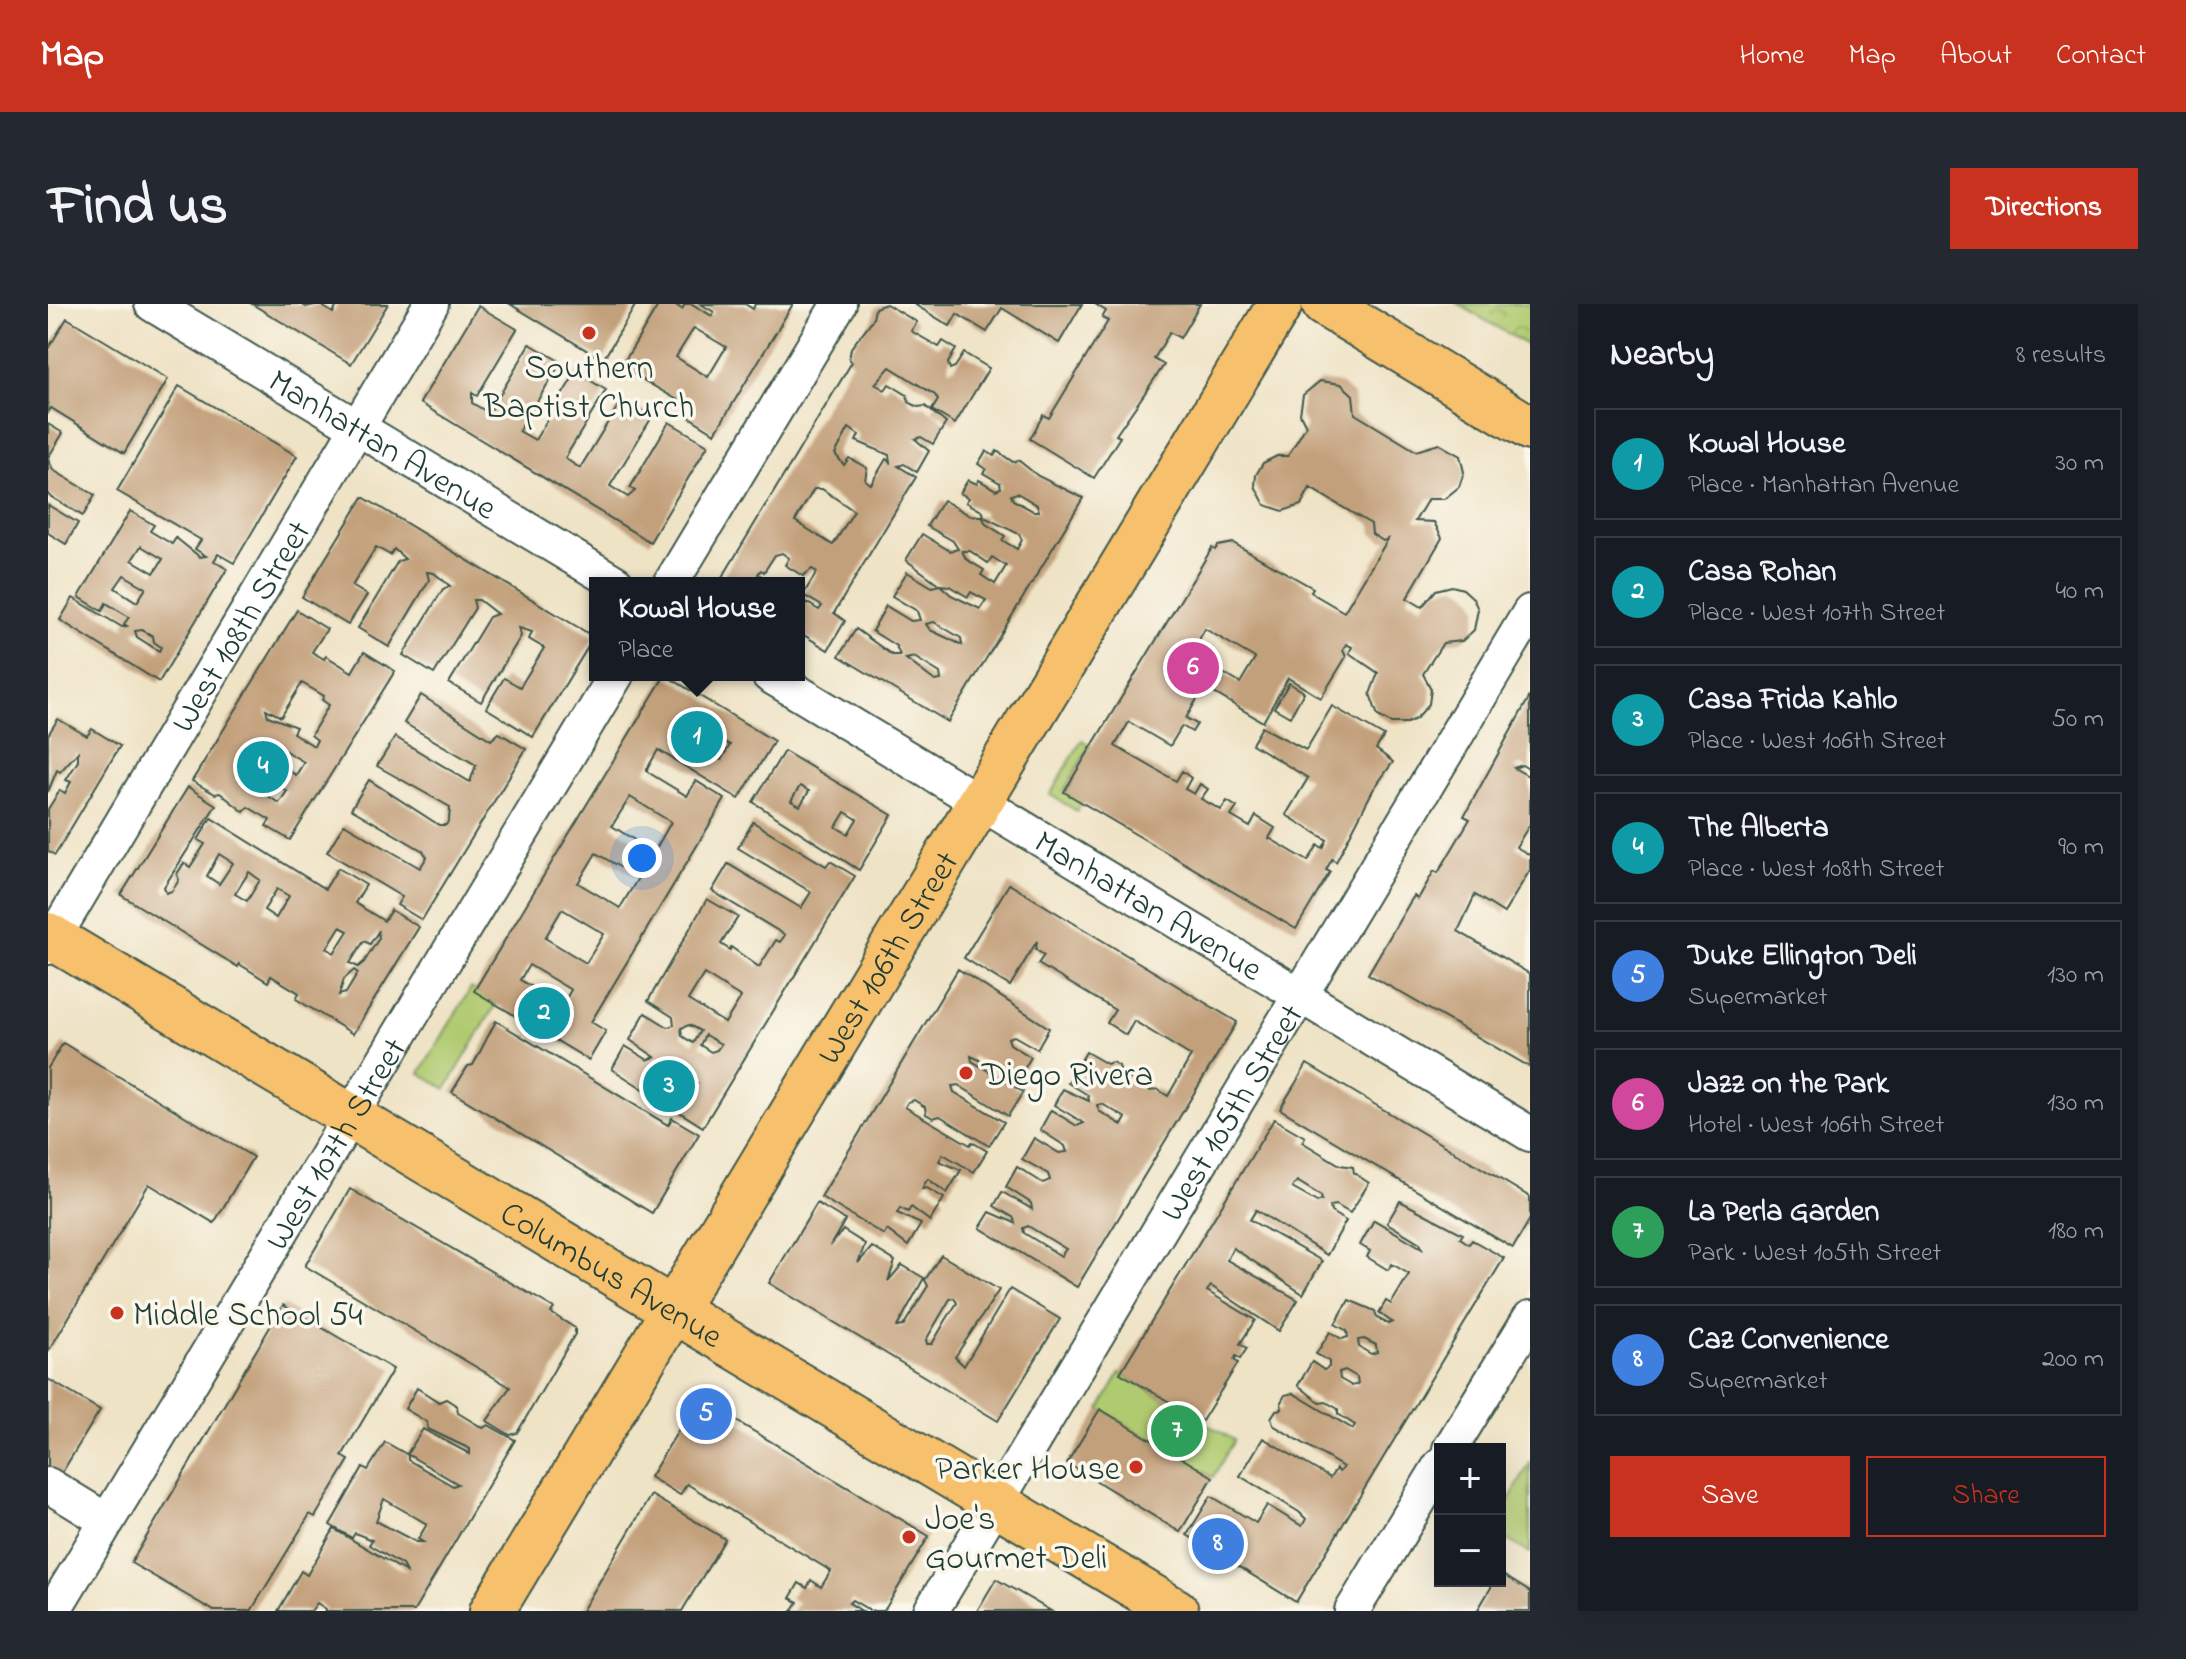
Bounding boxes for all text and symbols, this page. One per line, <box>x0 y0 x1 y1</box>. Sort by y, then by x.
text: Map <box>40 28 104 84</box>
text: Home <box>1739 36 1805 77</box>
text: Map <box>1849 36 1896 77</box>
text: About <box>1940 36 2012 77</box>
text: Contact <box>2056 36 2146 77</box>
text: Find us <box>48 168 228 249</box>
button: Directions <box>1950 168 2138 249</box>
marker: Southern Baptist Church <box>580 324 598 342</box>
text: Nearby <box>1610 331 1714 381</box>
text: 8 results <box>2016 337 2106 375</box>
place label: Southern Baptist Church <box>483 345 694 434</box>
street label: Manhattan Avenue <box>258 359 506 535</box>
text: Kowal House <box>1688 423 1845 467</box>
text: 1 <box>1634 445 1642 483</box>
text: 30 m <box>2055 445 2104 483</box>
text: Place · Manhattan Avenue <box>1688 467 1959 505</box>
street label: West 108th Street <box>160 512 325 743</box>
text: Casa Rohan <box>1688 551 1836 595</box>
text: 2 <box>1632 573 1644 611</box>
text: 40 m <box>2055 573 2104 611</box>
popup <box>589 577 805 681</box>
text: Kowal House <box>618 588 776 632</box>
text: Place · West 107th Street <box>1688 595 1945 633</box>
text: Place <box>618 632 673 670</box>
pin: 6 <box>1167 638 1219 698</box>
text: Casa Frida Kahlo <box>1688 679 1898 723</box>
text: 3 <box>1633 701 1643 739</box>
text: 50 m <box>2051 701 2104 739</box>
pin: 1 <box>671 707 723 767</box>
text: Place · West 106th Street <box>1688 723 1946 761</box>
pin: 4 <box>237 737 289 797</box>
text: The Alberta <box>1688 807 1829 851</box>
street label: Manhattan Avenue <box>1024 820 1271 996</box>
text: 4 <box>1633 829 1643 867</box>
text: 90 m <box>2058 829 2104 867</box>
your location <box>622 838 662 878</box>
street label: West 106th Street <box>806 843 974 1075</box>
text: Place · West 108th Street <box>1688 851 1944 889</box>
text: Duke Ellington Deli <box>1688 935 1917 979</box>
text: 5 <box>1631 957 1645 995</box>
text: 130 m <box>2047 957 2104 995</box>
text: Supermarket <box>1688 979 1827 1017</box>
pin: 2 <box>518 983 570 1043</box>
street label: West 105th Street <box>1149 996 1318 1232</box>
street label: West 107th Street <box>255 1029 421 1261</box>
place label: Diego Rivera <box>981 1052 1153 1102</box>
pin: 3 <box>643 1056 695 1116</box>
text: Jazz on the Park <box>1688 1063 1889 1107</box>
marker: Diego Rivera <box>957 1064 975 1082</box>
text: 6 <box>1632 1085 1644 1123</box>
text: 130 m <box>2047 1085 2104 1123</box>
text: Hotel · West 106th Street <box>1688 1107 1944 1145</box>
street label: Columbus Avenue <box>490 1191 732 1363</box>
text: La Perla Garden <box>1688 1191 1879 1235</box>
text: 7 <box>1633 1213 1643 1251</box>
text: 180 m <box>2048 1213 2104 1251</box>
text: Park · West 105th Street <box>1688 1235 1941 1273</box>
place label: Middle School 54 <box>133 1292 363 1342</box>
marker: Middle School 54 <box>108 1304 126 1322</box>
text: Caz Convenience <box>1688 1319 1889 1363</box>
text: 8 <box>1633 1341 1643 1379</box>
text: 200 m <box>2042 1341 2104 1379</box>
text: Supermarket <box>1688 1363 1827 1401</box>
pin: 5 <box>680 1384 732 1444</box>
pin: 7 <box>1151 1401 1203 1461</box>
map controls <box>1434 1443 1506 1587</box>
button: + <box>1434 1443 1506 1515</box>
place label: Parker House <box>935 1446 1121 1496</box>
button: Save <box>1610 1456 1850 1537</box>
button: Share <box>1866 1456 2106 1537</box>
marker: Parker House <box>1127 1458 1145 1476</box>
place label: Joe's Gourmet Deli <box>925 1496 1107 1585</box>
pin: 8 <box>1192 1514 1244 1574</box>
button: − <box>1434 1515 1506 1587</box>
marker: Joe's Gourmet Deli <box>900 1528 918 1546</box>

